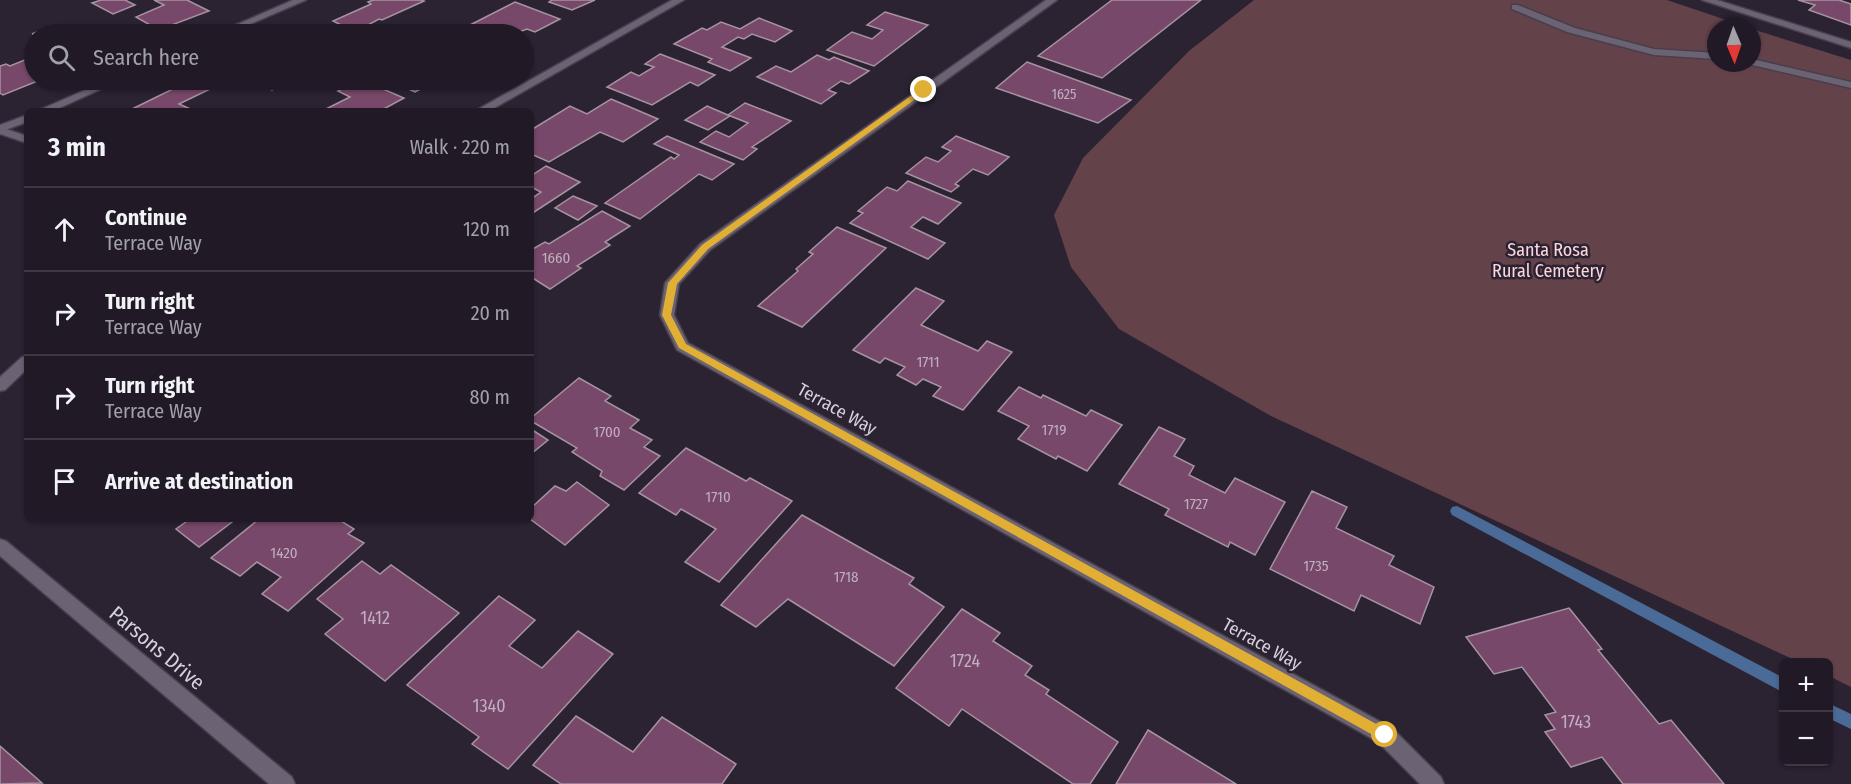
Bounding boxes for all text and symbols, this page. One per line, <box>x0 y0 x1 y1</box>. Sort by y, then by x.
north arrow <box>1707 18 1761 72</box>
search box <box>24 24 534 90</box>
icon: search <box>45 41 78 74</box>
text: Search here <box>93 44 199 71</box>
route end <box>910 76 936 102</box>
house number: 1625 <box>1052 86 1076 103</box>
text: 3 min <box>48 132 106 163</box>
text: Walk · 220 m <box>410 135 510 159</box>
text: Continue <box>105 204 187 231</box>
icon: ahead <box>48 213 81 246</box>
text: 120 m <box>463 217 510 241</box>
text: Terrace Way <box>105 231 202 255</box>
park label: Santa Rosa Rural Cemetery <box>1492 239 1604 282</box>
house number: 1660 <box>542 249 570 267</box>
text: Turn right <box>105 288 194 315</box>
icon: right <box>48 297 81 330</box>
text: 20 m <box>471 301 510 325</box>
text: Terrace Way <box>105 315 202 339</box>
house number: 1711 <box>916 353 940 371</box>
text: Turn right <box>105 372 194 399</box>
street label: Terrace Way <box>794 378 880 440</box>
icon: right <box>48 381 81 414</box>
text: 80 m <box>470 385 510 409</box>
text: Terrace Way <box>105 399 202 423</box>
house number: 1719 <box>1042 421 1066 439</box>
house number: 1700 <box>593 423 621 441</box>
icon: arrive <box>48 465 81 498</box>
text: Arrive at destination <box>105 468 293 495</box>
house number: 1710 <box>705 488 731 506</box>
house number: 1727 <box>1184 495 1208 513</box>
house number: 1420 <box>270 544 298 562</box>
house number: 1735 <box>1303 557 1329 575</box>
house number: 1718 <box>833 568 859 586</box>
street label: Parsons Drive <box>104 601 210 695</box>
house number: 1412 <box>360 607 390 629</box>
street label: Terrace Way <box>1219 613 1305 675</box>
house number: 1724 <box>950 650 980 672</box>
map controls <box>1779 658 1833 766</box>
button: + <box>1779 658 1833 712</box>
house number: 1340 <box>472 695 506 717</box>
house number: 1743 <box>1561 711 1591 733</box>
button: − <box>1779 712 1833 766</box>
route start <box>1371 721 1397 747</box>

